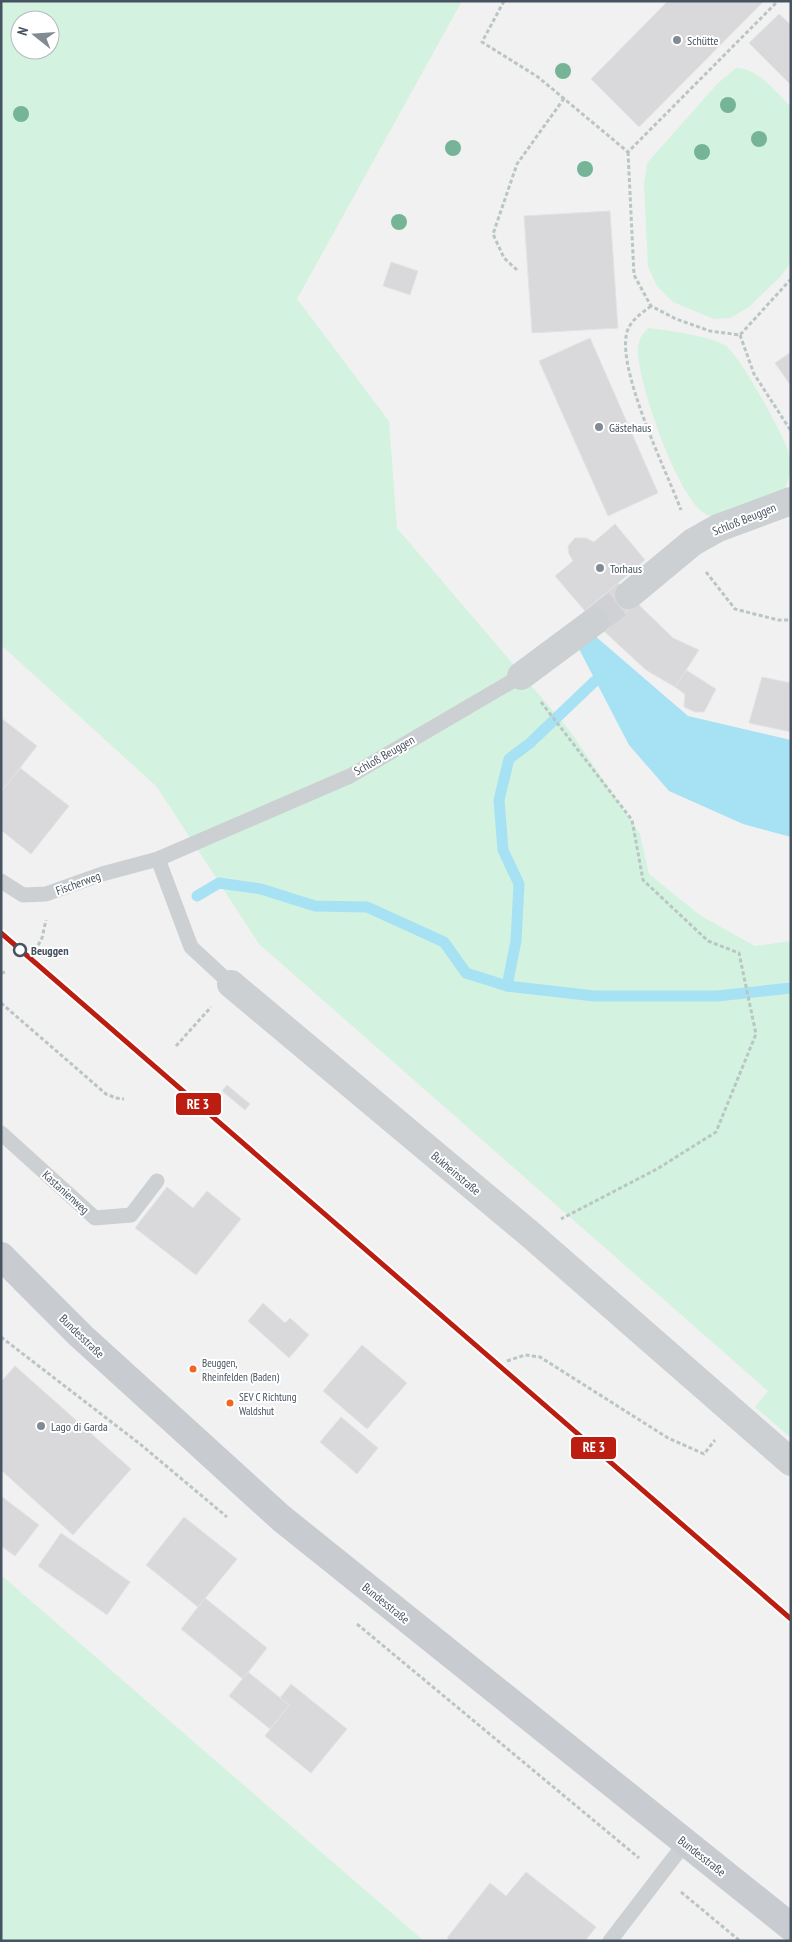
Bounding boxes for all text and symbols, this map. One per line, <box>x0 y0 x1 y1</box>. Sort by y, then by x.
north arrow <box>10 10 60 60</box>
text: N <box>13 25 32 37</box>
place label: Schütte <box>687 33 718 48</box>
marker: Schütte <box>671 34 683 46</box>
place label: Gästehaus <box>609 420 651 435</box>
marker: Gästehaus <box>593 421 605 433</box>
street label: Schloß Beuggen <box>710 499 778 539</box>
place label: Torhaus <box>610 561 642 576</box>
marker: Torhaus <box>594 562 606 574</box>
street label: Schloß Beuggen <box>351 732 417 778</box>
street label: Fischerweg <box>54 868 102 898</box>
marker: Beuggen <box>13 943 27 957</box>
place label: Beuggen <box>31 943 69 958</box>
line badge: RE 3 <box>175 1092 222 1116</box>
text: RE 3 <box>187 1095 209 1113</box>
street label: Bukheinstraße <box>428 1148 484 1198</box>
street label: Kastanienweg <box>40 1167 92 1217</box>
street label: Bundesstraße <box>56 1311 108 1361</box>
place label: Beuggen, Rheinfelden (Baden) <box>202 1356 279 1384</box>
marker: Beuggen, Rheinfelden (Baden) <box>188 1364 198 1374</box>
place label: SEV C Richtung Waldshut <box>239 1390 297 1418</box>
marker: SEV C Richtung Waldshut <box>225 1398 235 1408</box>
place label: Lago di Garda <box>51 1419 108 1434</box>
marker: Lago di Garda <box>35 1420 47 1432</box>
line badge: RE 3 <box>570 1436 617 1460</box>
text: RE 3 <box>583 1438 605 1456</box>
street label: Bundesstraße <box>359 1579 413 1627</box>
street label: Bundesstraße <box>675 1833 729 1879</box>

